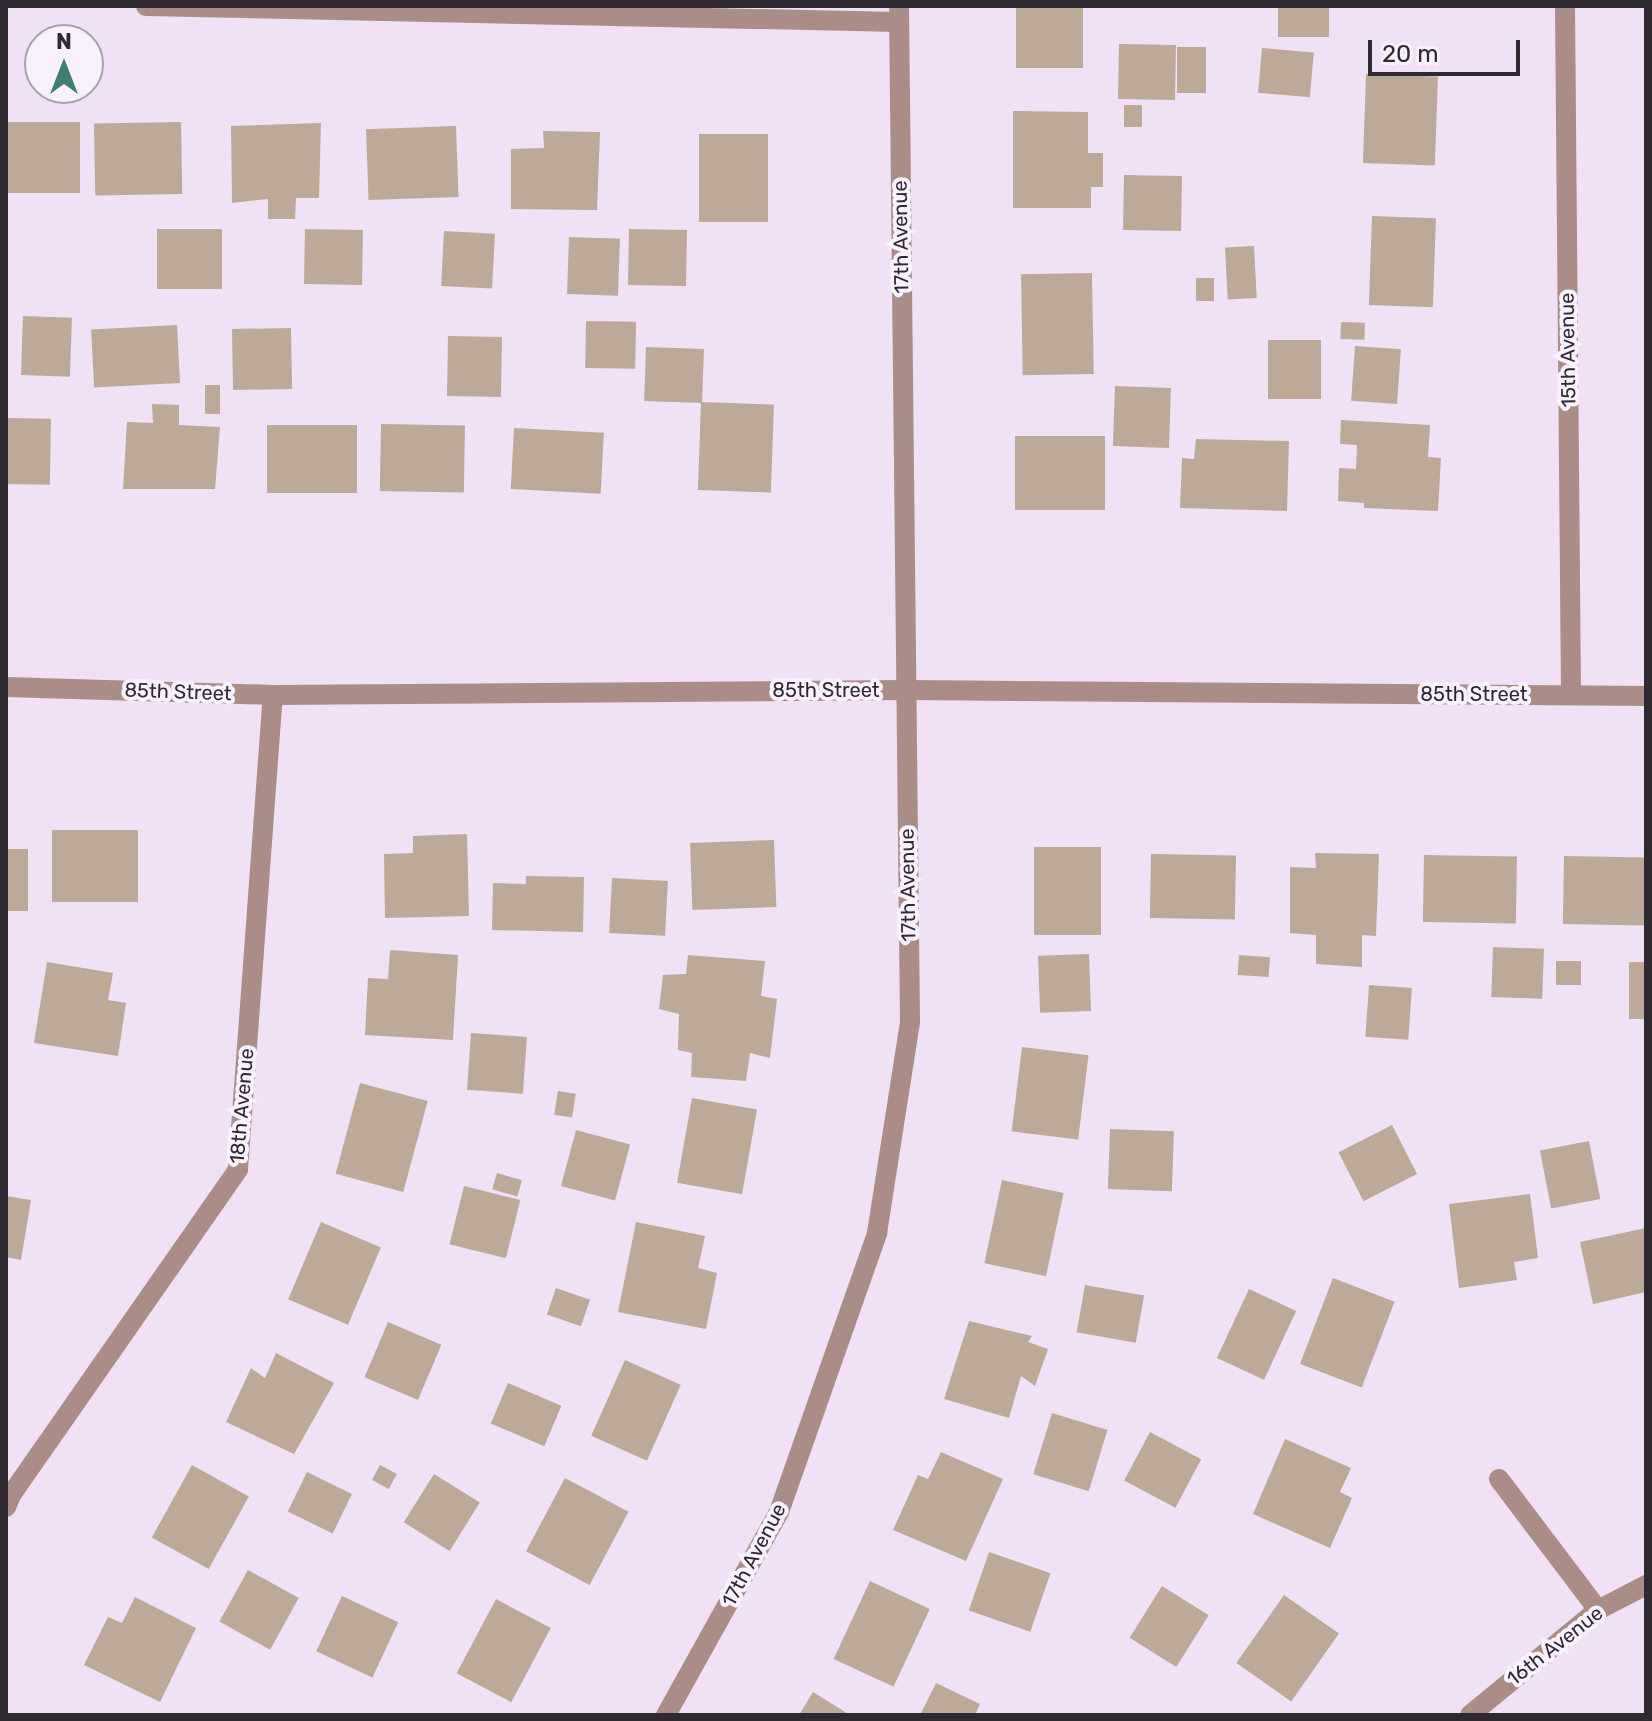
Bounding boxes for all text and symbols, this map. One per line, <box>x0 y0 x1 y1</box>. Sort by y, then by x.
north arrow <box>24 24 104 104</box>
scale bar <box>1372 24 1524 74</box>
text: N <box>56 28 72 55</box>
text: 20 m <box>1382 40 1439 68</box>
street label: 17th Avenue <box>888 180 914 294</box>
street label: 15th Avenue <box>1555 292 1581 408</box>
street label: 85th Street <box>124 678 232 706</box>
street label: 85th Street <box>772 678 880 702</box>
street label: 85th Street <box>1420 682 1528 706</box>
street label: 17th Avenue <box>895 828 921 942</box>
street label: 18th Avenue <box>225 1047 259 1165</box>
street label: 17th Avenue <box>717 1499 791 1611</box>
street label: 16th Avenue <box>1502 1601 1608 1691</box>

